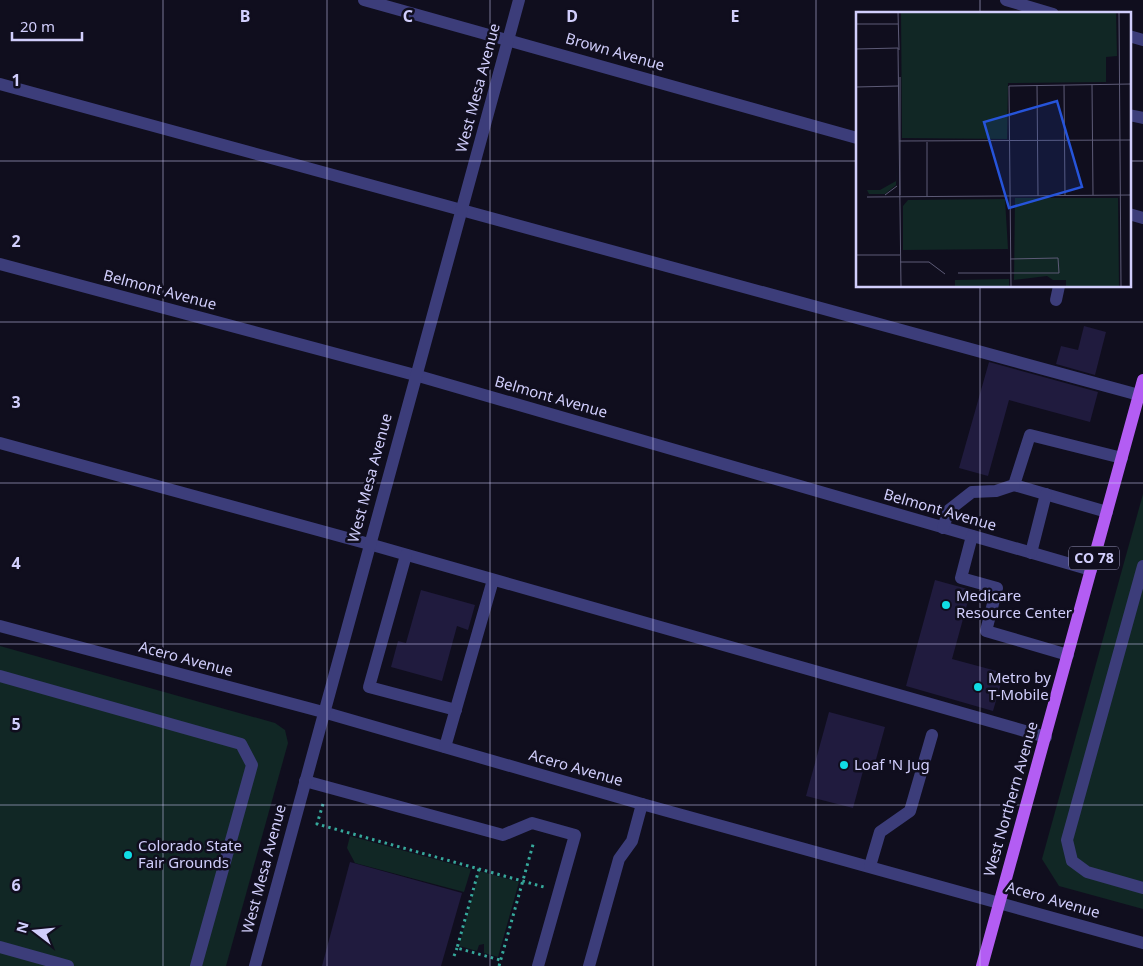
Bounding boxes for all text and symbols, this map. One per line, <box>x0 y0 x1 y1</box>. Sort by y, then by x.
text: B <box>240 5 250 27</box>
text: C <box>403 5 413 27</box>
text: D <box>566 5 578 27</box>
text: E <box>731 5 740 27</box>
scale bar <box>12 10 82 42</box>
inset map <box>856 12 1130 288</box>
text: 20 m <box>20 16 55 36</box>
street label: West Mesa Avenue <box>450 21 504 154</box>
street label: Brown Avenue <box>563 27 667 75</box>
text: 1 <box>11 69 21 91</box>
text: 2 <box>11 230 21 252</box>
street label: Belmont Avenue <box>101 264 219 314</box>
street label: Belmont Avenue <box>493 370 610 422</box>
text: 3 <box>11 391 21 413</box>
street label: West Mesa Avenue <box>342 411 396 544</box>
street label: Belmont Avenue <box>882 483 999 535</box>
road number: CO 78 <box>1069 546 1119 570</box>
text: 4 <box>11 552 21 574</box>
place label: Medicare Resource Center <box>956 585 1072 622</box>
marker: Medicare Resource Center <box>940 599 952 611</box>
street label: Acero Avenue <box>137 636 236 680</box>
place label: Metro by T-Mobile <box>988 667 1051 704</box>
marker: Metro by T-Mobile <box>972 681 984 693</box>
text: 5 <box>11 713 21 735</box>
street label: West Northern Avenue <box>978 719 1042 879</box>
street label: Acero Avenue <box>527 744 626 790</box>
place label: Loaf 'N Jug <box>854 754 930 774</box>
marker: Loaf 'N Jug <box>838 759 850 771</box>
street label: West Mesa Avenue <box>236 802 290 935</box>
place label: Colorado State Fair Grounds <box>138 835 242 872</box>
marker: Colorado State Fair Grounds <box>122 849 134 861</box>
text: 6 <box>11 874 21 896</box>
street label: Acero Avenue <box>1004 876 1103 922</box>
north arrow <box>10 906 60 956</box>
text: N <box>11 919 33 935</box>

